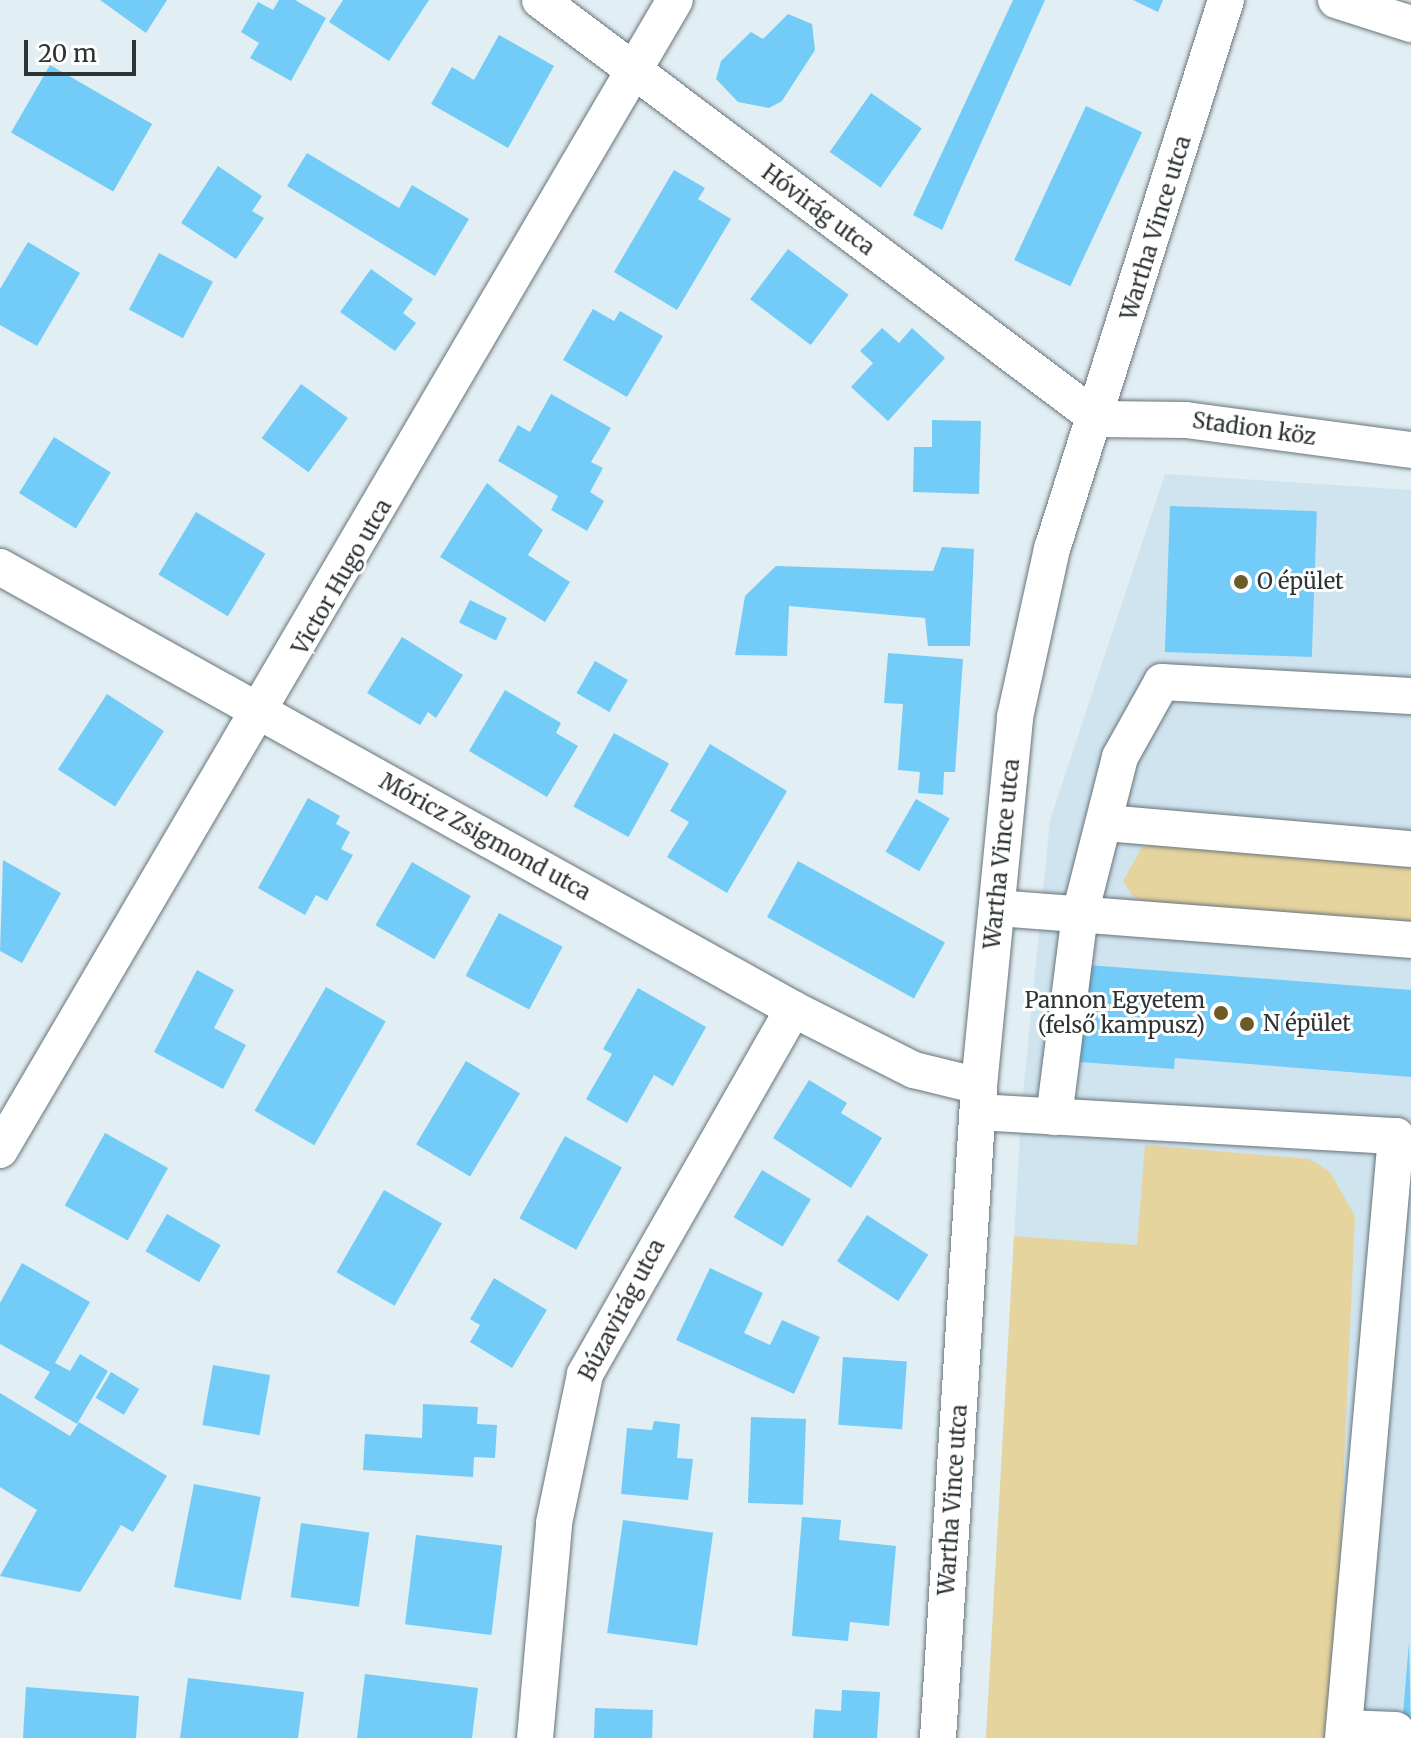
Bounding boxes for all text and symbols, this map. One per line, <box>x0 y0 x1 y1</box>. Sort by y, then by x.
scale bar <box>28 24 140 74</box>
text: 20 m <box>38 38 97 69</box>
street label: Wartha Vince utca <box>1115 133 1197 323</box>
street label: Hóvirág utca <box>756 159 880 261</box>
street label: Stadion köz <box>1191 407 1317 451</box>
street label: Victor Hugo utca <box>287 495 397 659</box>
place label: O épület <box>1257 569 1344 595</box>
marker: O épület <box>1232 573 1250 591</box>
street label: Wartha Vince utca <box>979 758 1025 950</box>
street label: Móricz Zsigmond utca <box>375 768 595 906</box>
place label: Pannon Egyetem (felső kampusz) <box>1024 987 1205 1038</box>
marker: Pannon Egyetem (felső kampusz) <box>1212 1004 1230 1022</box>
place label: N épület <box>1263 1011 1351 1037</box>
marker: N épület <box>1238 1015 1256 1033</box>
street label: Búzavirág utca <box>574 1235 670 1385</box>
street label: Wartha Vince utca <box>933 1404 973 1596</box>

